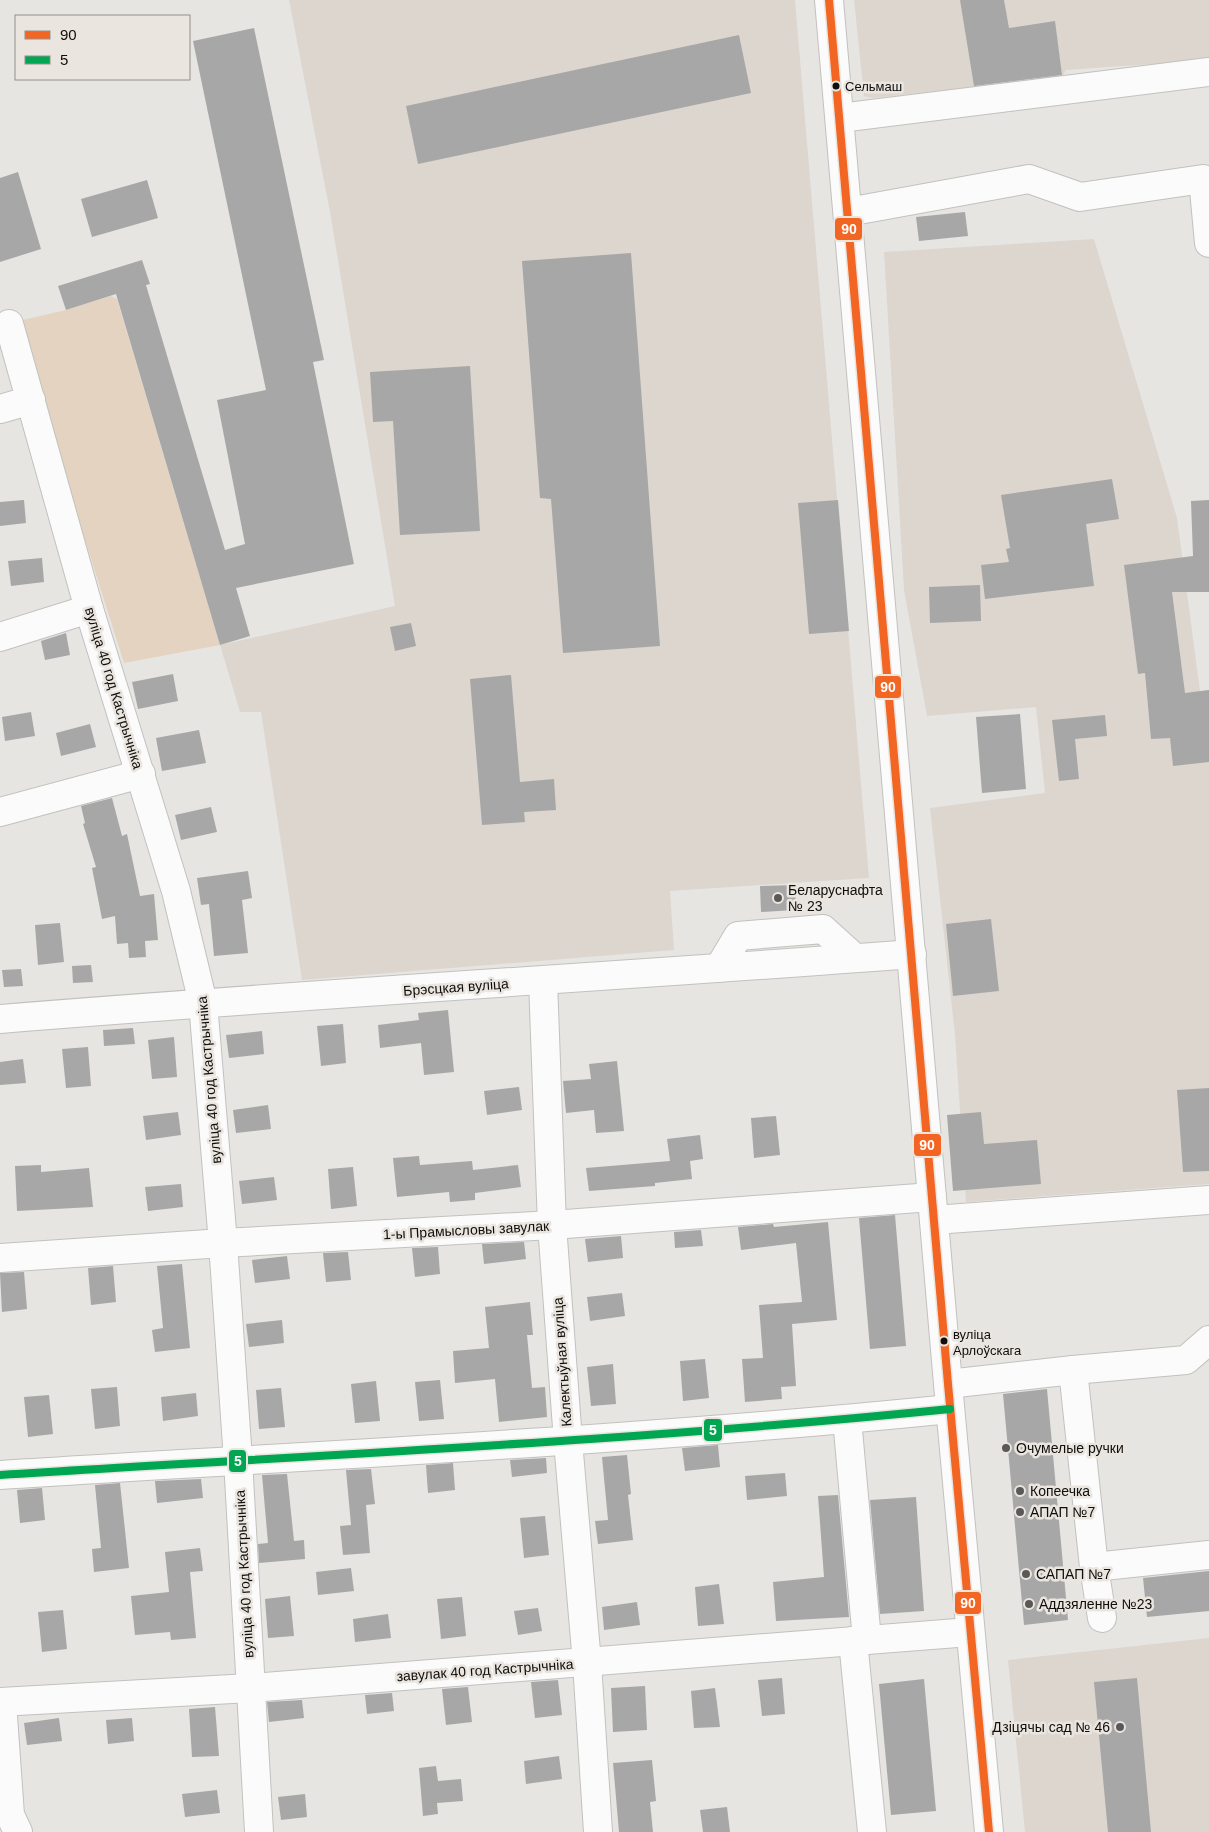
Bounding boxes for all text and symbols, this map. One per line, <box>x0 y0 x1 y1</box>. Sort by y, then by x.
legend <box>15 15 190 80</box>
text: 90 <box>60 26 77 43</box>
text: 5 <box>60 51 68 68</box>
place label: Сельмаш <box>845 79 902 94</box>
marker: Сельмаш <box>831 81 841 91</box>
line badge: 90 <box>834 217 863 241</box>
text: 90 <box>841 221 857 237</box>
street label: вуліца 40 год Кастрычніка <box>82 605 146 771</box>
line badge: 90 <box>874 675 902 699</box>
text: 90 <box>880 679 896 695</box>
place label: Беларуснафта № 23 <box>788 882 883 914</box>
marker: Беларуснафта № 23 <box>772 892 784 904</box>
street label: Брэсцкая вуліца <box>403 975 510 999</box>
street label: вуліца 40 год Кастрычніка <box>194 995 224 1164</box>
line badge: 90 <box>913 1133 942 1157</box>
text: 90 <box>919 1137 935 1153</box>
street label: 1-ы Прамысловы завулак <box>383 1218 550 1242</box>
street label: Калектыўная вуліца <box>549 1297 574 1427</box>
place label: вуліца Арлоўскага <box>953 1327 1022 1358</box>
marker: вуліца Арлоўскага <box>939 1336 949 1346</box>
line badge: 5 <box>703 1418 723 1442</box>
text: 5 <box>709 1422 717 1438</box>
place label: Очумелые ручки <box>1016 1440 1124 1456</box>
marker: Очумелые ручки <box>1000 1442 1012 1454</box>
line badge: 5 <box>228 1449 247 1473</box>
text: 5 <box>234 1453 242 1469</box>
place label: Копеечка <box>1030 1483 1090 1499</box>
marker: Копеечка <box>1014 1485 1026 1497</box>
street label: вуліца 40 год Кастрычніка <box>232 1489 256 1658</box>
place label: АПАП №7 <box>1030 1504 1095 1520</box>
marker: АПАП №7 <box>1014 1506 1026 1518</box>
place label: САПАП №7 <box>1036 1566 1111 1582</box>
marker: САПАП №7 <box>1020 1568 1032 1580</box>
line badge: 90 <box>954 1591 982 1615</box>
text: 90 <box>960 1595 976 1611</box>
place label: Аддзяленне №23 <box>1039 1596 1153 1612</box>
marker: Аддзяленне №23 <box>1023 1598 1035 1610</box>
street label: завулак 40 год Кастрычніка <box>396 1656 574 1684</box>
place label: Дзіцячы сад № 46 <box>992 1719 1110 1735</box>
marker: Дзіцячы сад № 46 <box>1114 1721 1126 1733</box>

